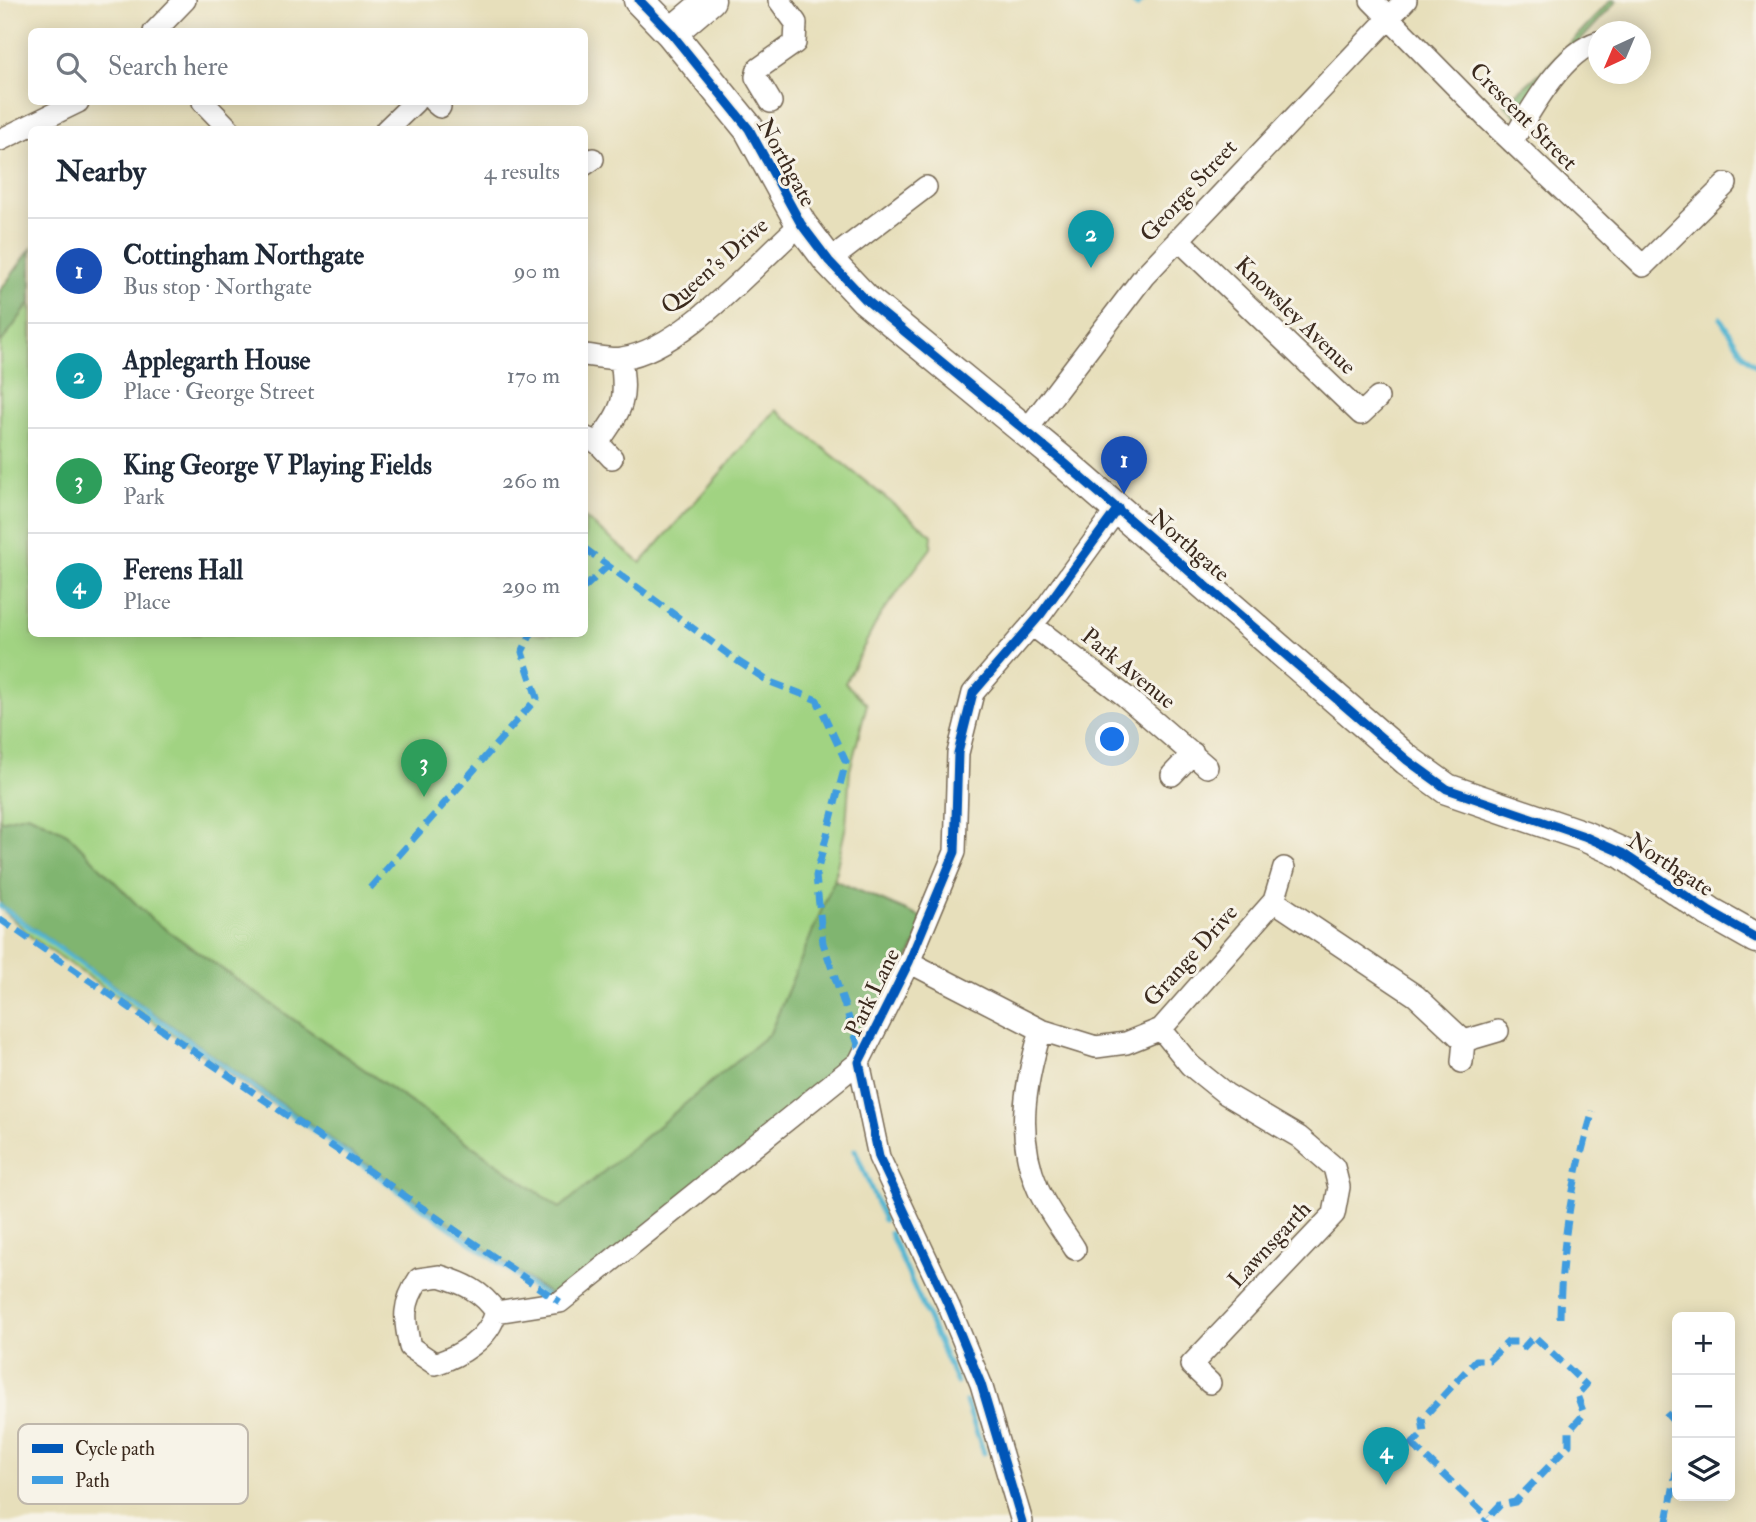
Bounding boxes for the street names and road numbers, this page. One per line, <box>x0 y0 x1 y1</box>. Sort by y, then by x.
street label: Crescent Street <box>1464 56 1584 176</box>
street label: Northgate <box>750 113 823 212</box>
street label: George Street <box>1134 133 1243 248</box>
street label: Queen's Drive <box>655 210 774 320</box>
street label: Knowsley Avenue <box>1229 250 1363 381</box>
street label: Northgate <box>1144 503 1236 588</box>
street label: Park Avenue <box>1076 621 1182 716</box>
street label: Northgate <box>1622 826 1720 903</box>
street label: Grange Drive <box>1137 898 1244 1012</box>
street label: Park Lane <box>839 943 906 1041</box>
street label: Lawnsgarth <box>1222 1195 1317 1294</box>

